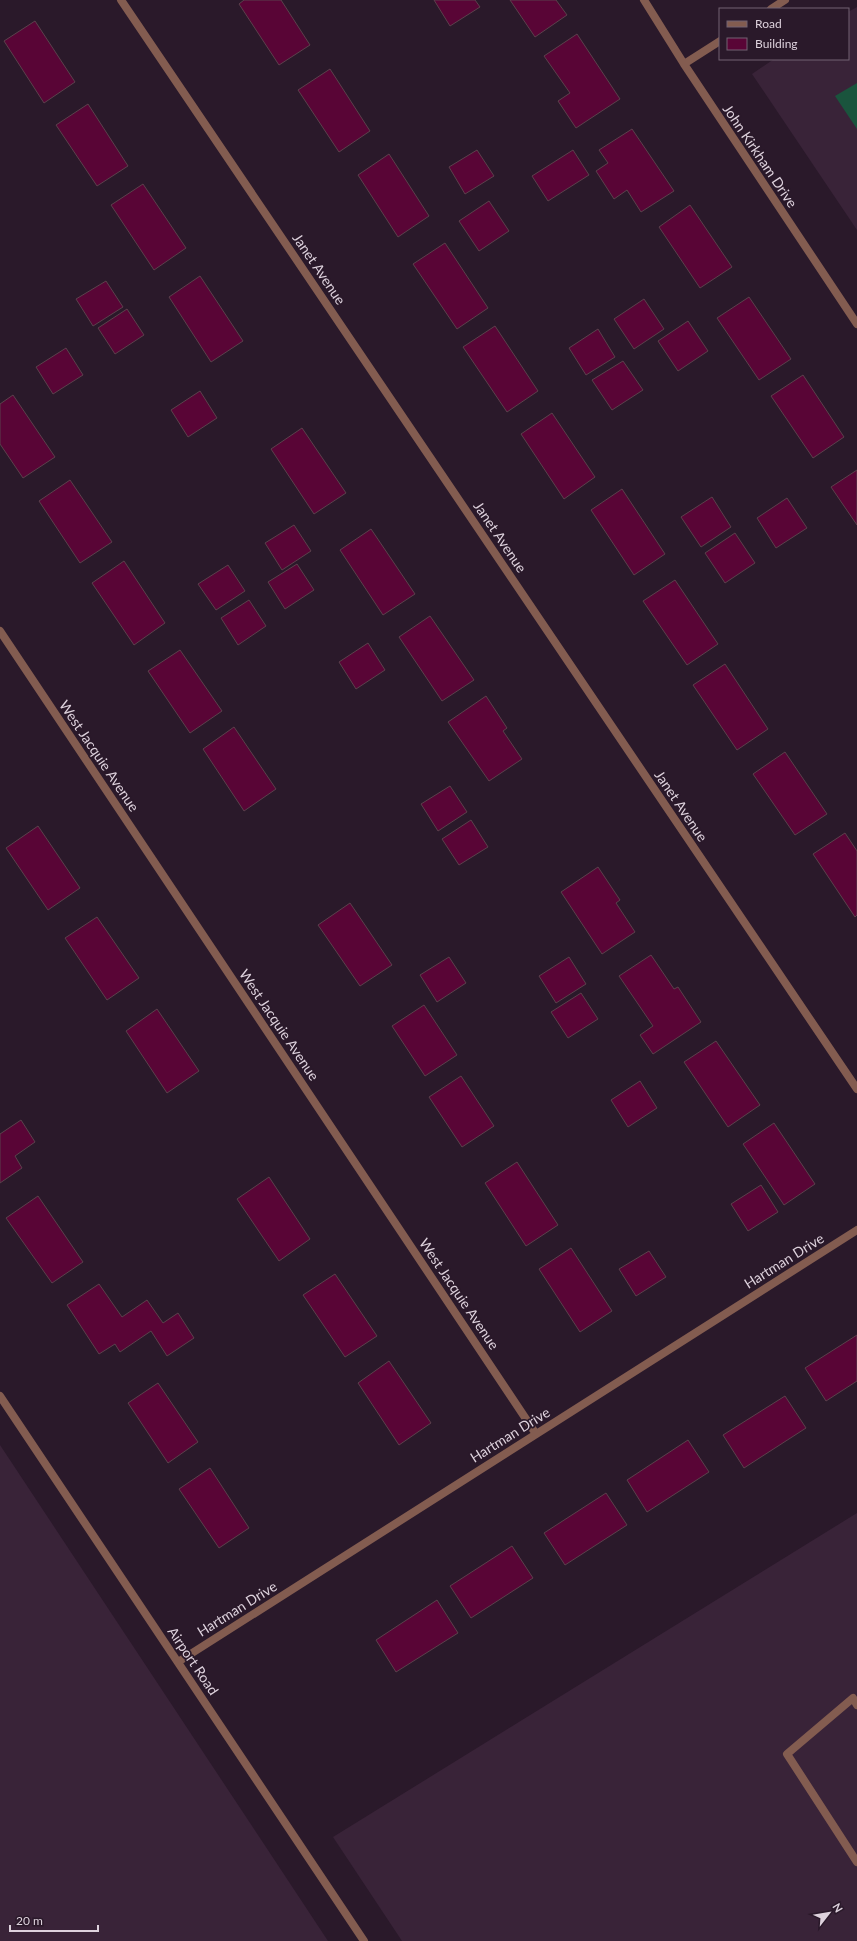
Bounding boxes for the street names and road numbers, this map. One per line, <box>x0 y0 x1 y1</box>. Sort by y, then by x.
street label: John Kirkham Drive <box>720 101 801 211</box>
street label: Janet Avenue <box>289 230 349 308</box>
street label: Janet Avenue <box>470 498 530 576</box>
street label: West Jacquie Avenue <box>56 697 143 815</box>
street label: Janet Avenue <box>651 767 711 845</box>
street label: West Jacquie Avenue <box>236 966 323 1084</box>
street label: Hartman Drive <box>741 1229 827 1292</box>
street label: West Jacquie Avenue <box>416 1235 503 1353</box>
street label: Hartman Drive <box>467 1403 553 1466</box>
street label: Hartman Drive <box>194 1577 280 1640</box>
street label: Airport Road <box>164 1623 222 1698</box>

